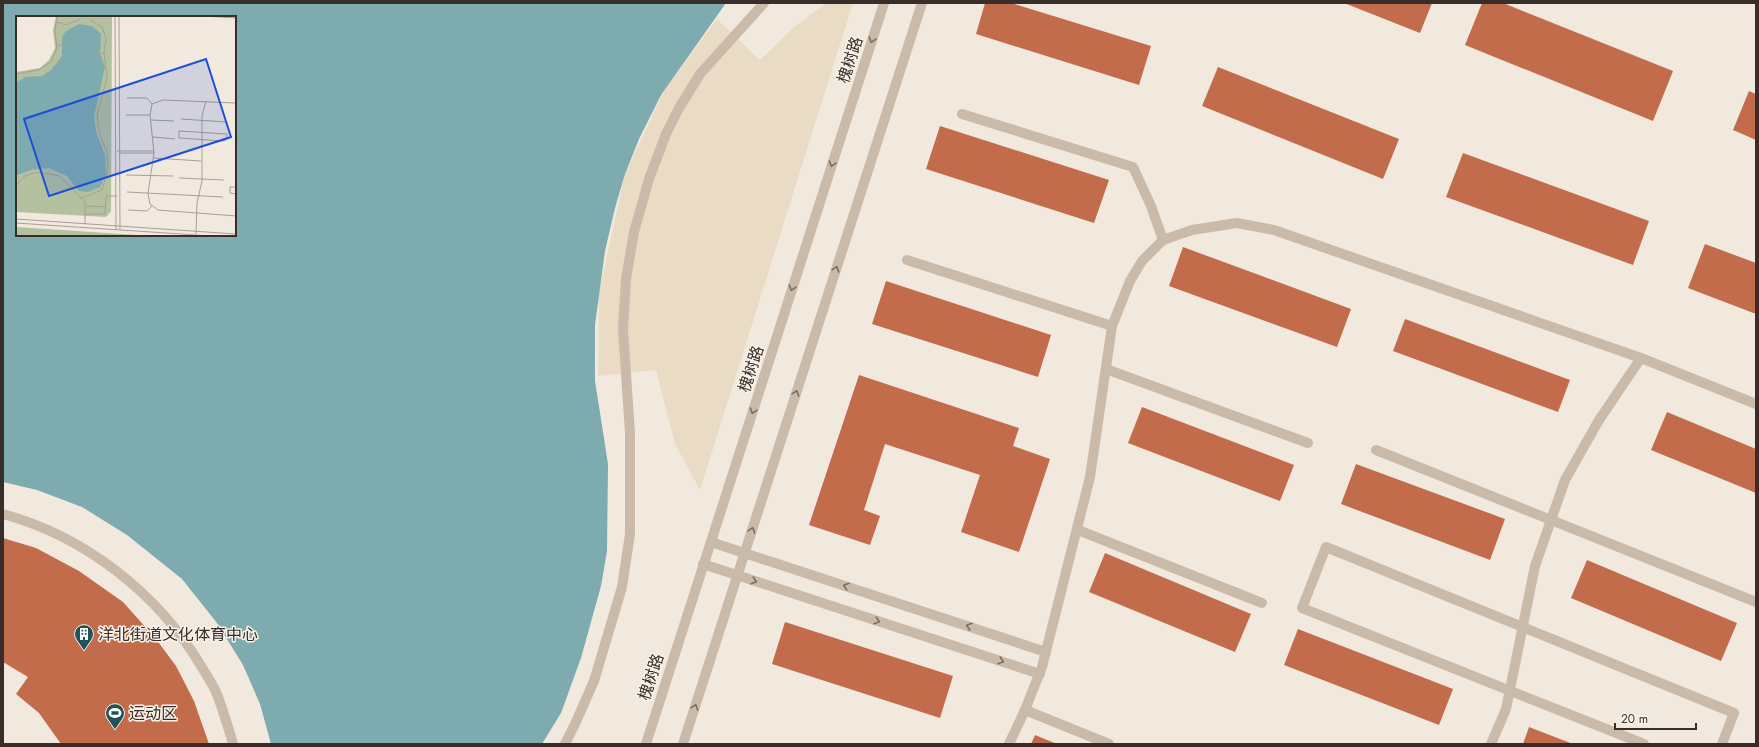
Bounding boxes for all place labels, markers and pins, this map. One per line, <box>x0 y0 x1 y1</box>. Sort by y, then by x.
building icon: 洋北街道文化体育中心 <box>73 623 95 651</box>
place label: 洋北街道文化体育中心 <box>98 623 258 646</box>
sports icon: 运动区 <box>104 702 126 730</box>
place label: 运动区 <box>129 702 177 725</box>

